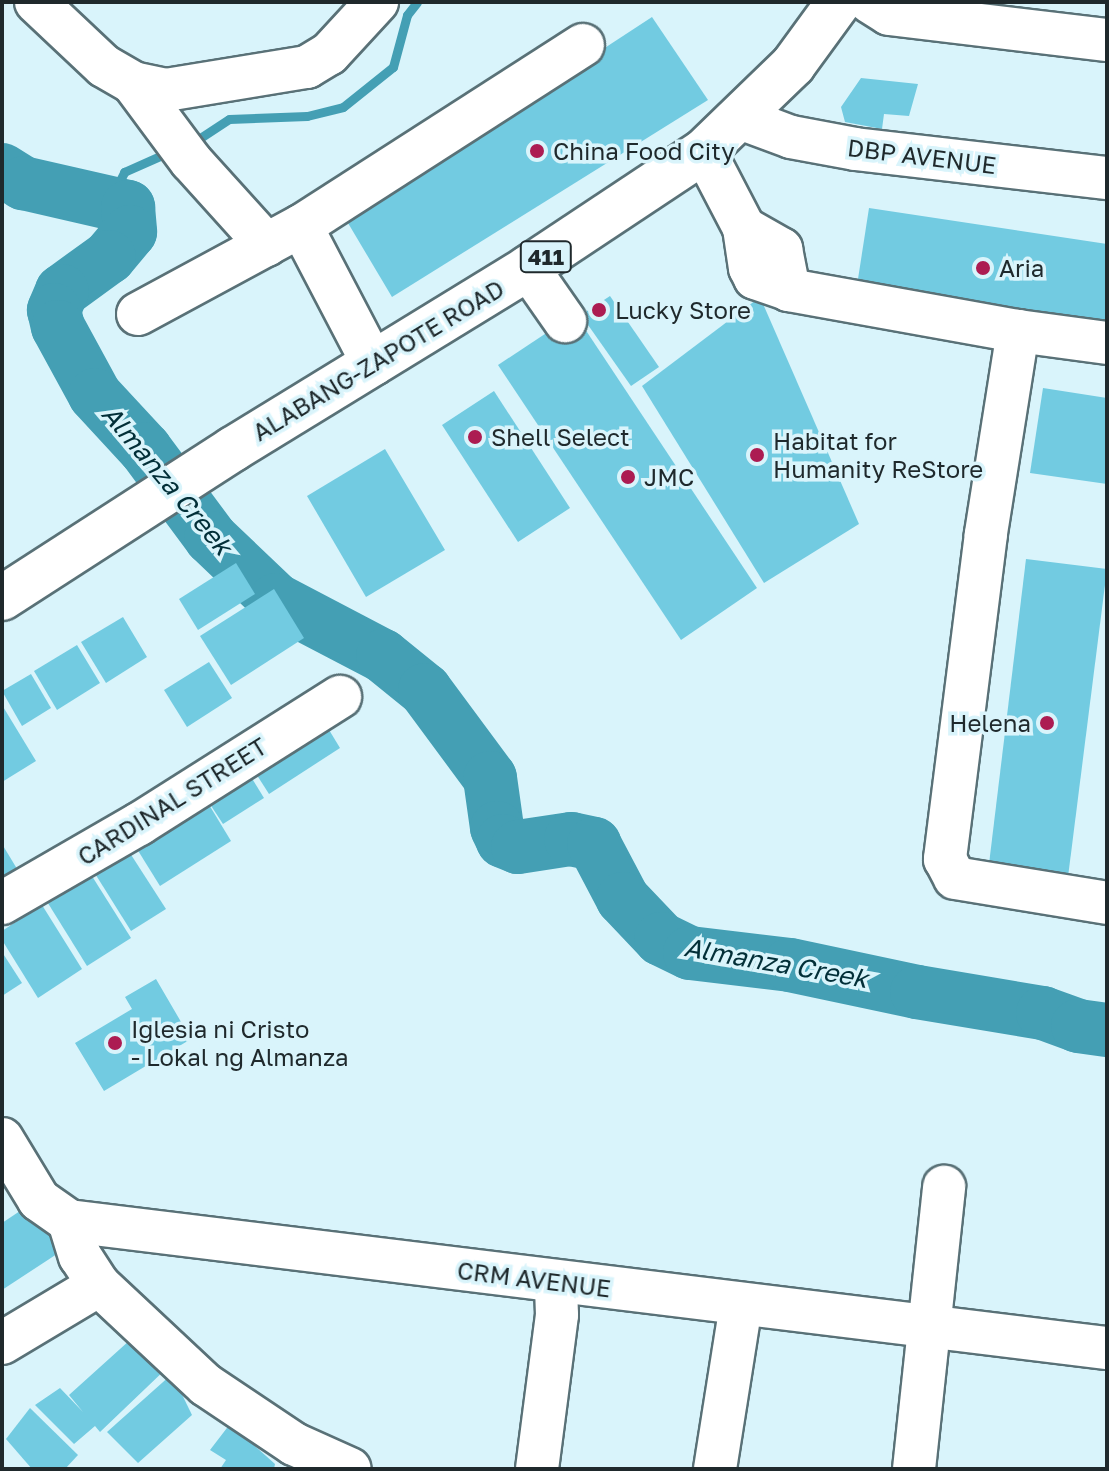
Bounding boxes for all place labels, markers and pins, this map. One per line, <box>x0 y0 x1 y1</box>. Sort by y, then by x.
place label: China Food City <box>553 137 735 165</box>
marker: China Food City <box>528 142 546 160</box>
place label: Aria <box>999 254 1044 282</box>
marker: Aria <box>974 259 992 277</box>
place label: Lucky Store <box>615 296 751 324</box>
marker: Lucky Store <box>590 301 608 319</box>
place label: Shell Select <box>491 423 630 451</box>
place label: Habitat for Humanity ReStore <box>773 427 983 483</box>
marker: Shell Select <box>466 428 484 446</box>
marker: Habitat for Humanity ReStore <box>748 446 766 464</box>
place label: JMC <box>644 463 694 491</box>
marker: JMC <box>619 468 637 486</box>
place label: Helena <box>949 709 1031 737</box>
marker: Helena <box>1038 714 1056 732</box>
place label: Iglesia ni Cristo - Lokal ng Almanza <box>131 1015 349 1071</box>
marker: Iglesia ni Cristo - Lokal ng Almanza <box>106 1034 124 1052</box>

